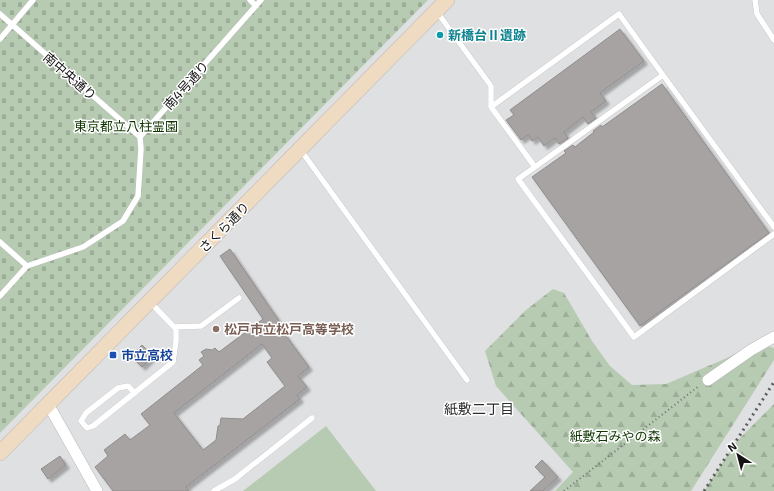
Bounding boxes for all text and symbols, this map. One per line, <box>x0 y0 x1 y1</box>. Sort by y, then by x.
place label: 新橋台Ⅱ遺跡 <box>448 27 526 43</box>
marker: 新橋台Ⅱ遺跡 <box>435 30 445 40</box>
street label: 南中央通り <box>40 49 100 103</box>
street label: 南4号通り <box>160 57 212 113</box>
park label: 東京都立八柱霊園 <box>74 118 178 134</box>
street label: さくら通り <box>195 198 253 256</box>
place label: 松戸市立松戸高等学校 <box>224 321 354 337</box>
marker: 松戸市立松戸高等学校 <box>211 324 221 334</box>
place label: 市立高校 <box>121 347 173 363</box>
marker: 市立高校 <box>108 350 118 360</box>
district label: 紙敷二丁目 <box>444 400 514 417</box>
park label: 紙敷石みやの森 <box>569 428 661 444</box>
north arrow <box>718 435 758 475</box>
text: N <box>725 439 739 454</box>

